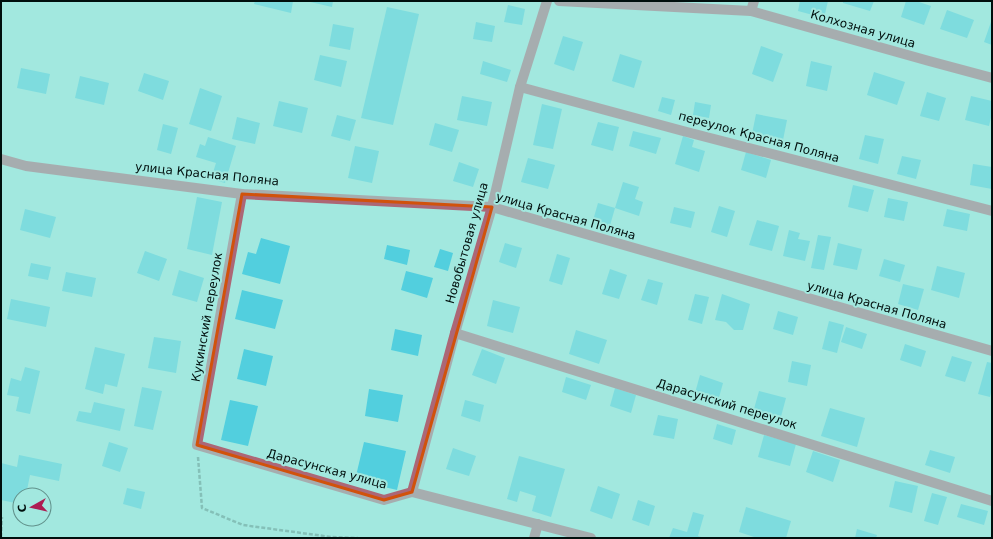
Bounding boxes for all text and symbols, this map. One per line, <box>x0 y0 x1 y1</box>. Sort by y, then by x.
street label: Колхозная улица <box>809 7 917 51</box>
street label: переулок Красная Поляна <box>677 109 841 165</box>
street label: улица Красная Поляна <box>134 159 280 189</box>
street label: Новобытовая улица <box>443 181 491 305</box>
street label: улица Красная Поляна <box>495 189 637 243</box>
street label: Кукинский переулок <box>189 251 225 383</box>
street label: улица Красная Поляна <box>806 278 948 332</box>
street label: Дарасунский переулок <box>655 376 799 432</box>
street label: Дарасунская улица <box>266 446 388 492</box>
north arrow <box>12 487 52 527</box>
text: С <box>16 503 30 513</box>

